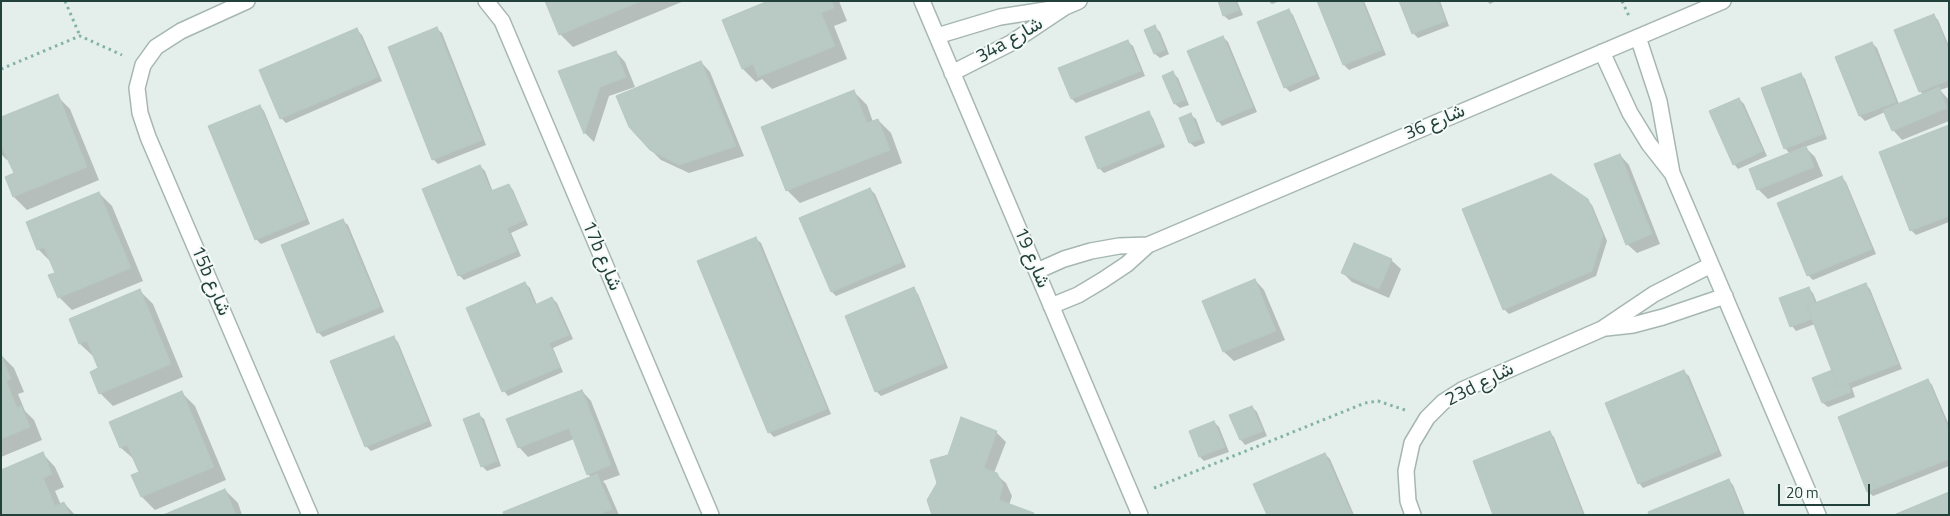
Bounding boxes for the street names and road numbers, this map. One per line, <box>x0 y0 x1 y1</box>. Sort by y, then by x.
street label: 34a شارع <box>973 13 1047 69</box>
street label: شارع 36 <box>1401 100 1469 146</box>
street label: 17b شارع <box>576 218 626 294</box>
street label: شارع 19 <box>1008 224 1054 292</box>
street label: 15b شارع <box>185 243 235 319</box>
street label: 23d شارع <box>1442 358 1518 412</box>

